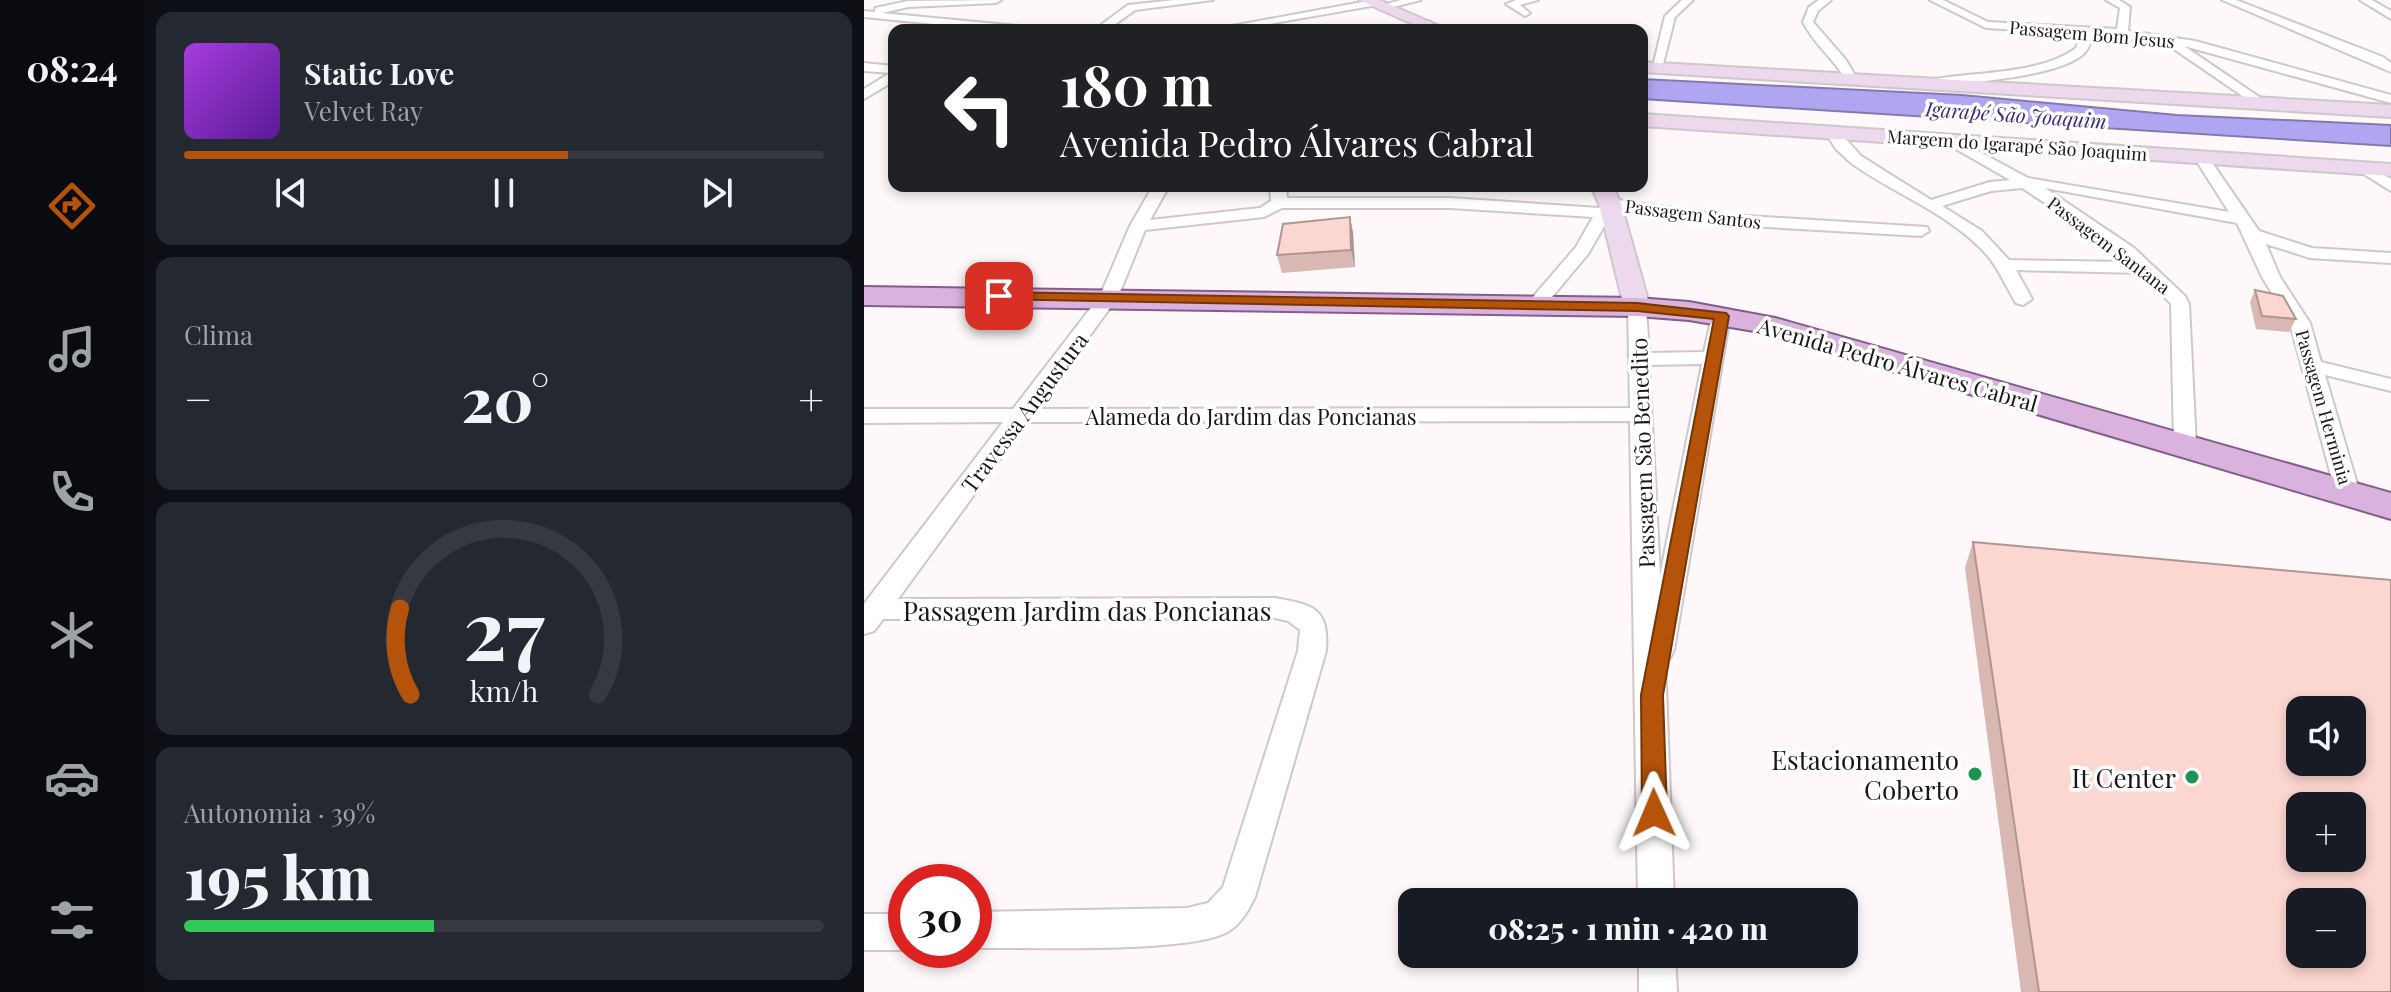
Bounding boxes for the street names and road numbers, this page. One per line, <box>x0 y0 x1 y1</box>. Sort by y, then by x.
street label: Passagem Bom Jesus <box>2008 15 2176 53</box>
street label: Margem do Igarapé São Joaquim <box>1886 124 2148 166</box>
street label: Passagem Santana <box>2043 191 2175 299</box>
street label: Passagem Santos <box>1624 194 1762 234</box>
street label: Avenida Pedro Álvares Cabral <box>1754 309 2041 418</box>
street label: Travessa Angustura <box>954 326 1094 498</box>
street label: Passagem Herminia <box>2290 327 2358 487</box>
street label: Passagem São Benedito <box>1623 337 1661 569</box>
street label: Alameda do Jardim das Poncianas <box>1084 401 1417 431</box>
street label: Passagem Jardim das Poncianas <box>903 593 1271 628</box>

